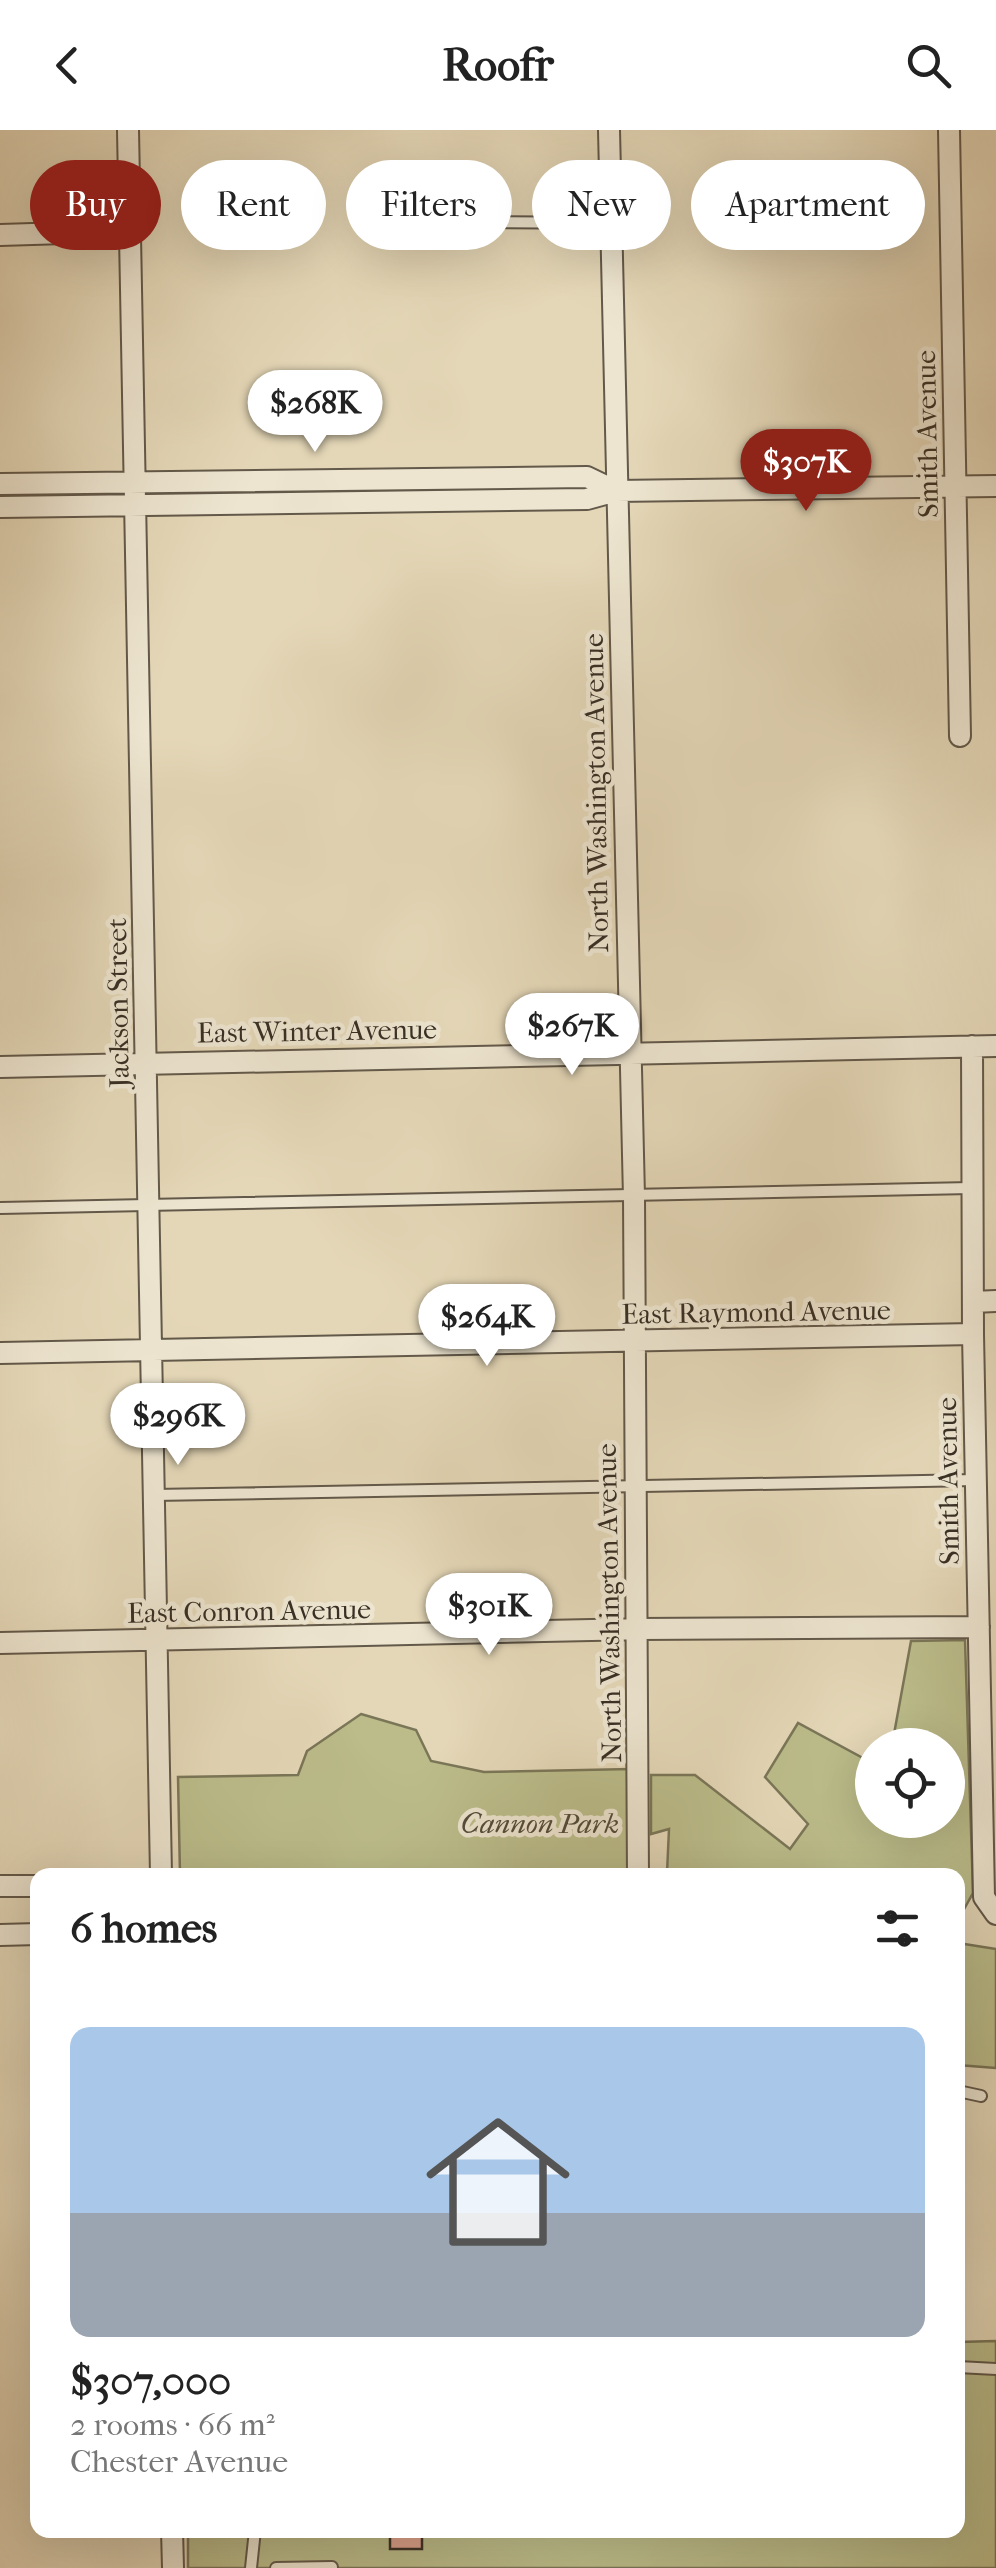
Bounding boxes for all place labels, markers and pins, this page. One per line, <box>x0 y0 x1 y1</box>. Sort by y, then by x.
pin: $268K <box>245 370 385 455</box>
pin: $307K <box>736 429 876 514</box>
pin: $267K <box>502 993 642 1078</box>
pin: $264K <box>417 1284 557 1369</box>
pin: $296K <box>108 1383 248 1468</box>
pin: $301K <box>419 1573 559 1658</box>

